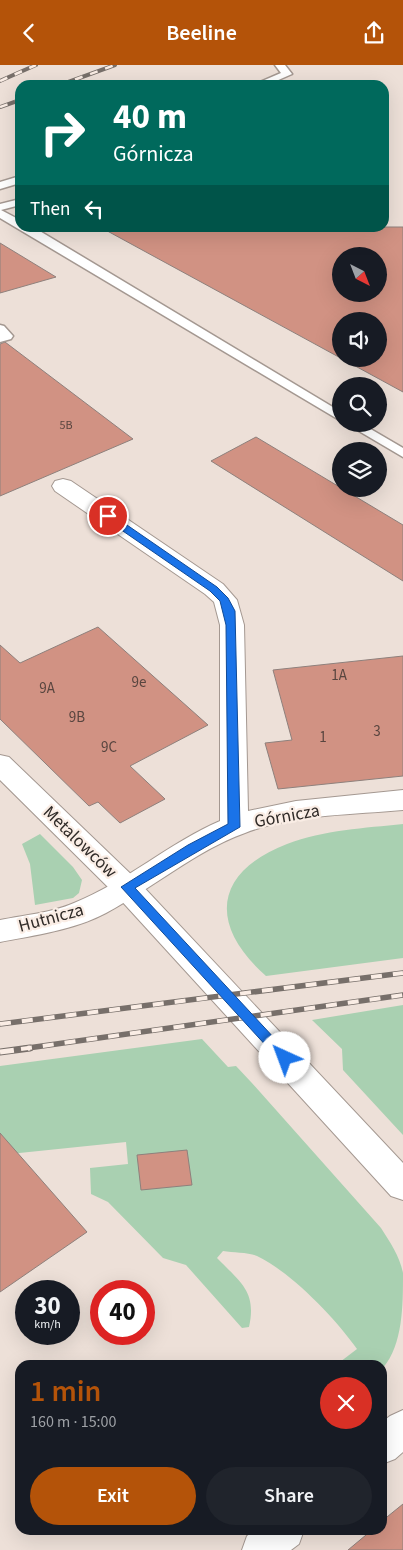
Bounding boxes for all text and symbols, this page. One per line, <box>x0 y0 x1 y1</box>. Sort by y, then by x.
text: Beeline <box>166 17 237 49</box>
icon: back <box>15 19 43 47</box>
icon: share <box>360 19 388 47</box>
text: 40 m <box>113 92 187 142</box>
icon: right <box>30 100 95 165</box>
text: Górnicza <box>113 138 194 170</box>
icon: left <box>80 195 108 223</box>
text: Then <box>30 196 70 223</box>
north arrow <box>332 247 388 303</box>
map controls <box>332 247 387 497</box>
button: sound <box>332 312 387 367</box>
button: search <box>332 377 387 432</box>
house number: 5B <box>59 417 73 434</box>
button: layers <box>332 442 387 497</box>
pin <box>87 495 129 537</box>
icon: arrive <box>94 502 122 530</box>
house number: 1A <box>331 665 348 686</box>
house number: 9e <box>132 672 146 693</box>
house number: 9A <box>39 678 56 699</box>
house number: 9B <box>69 707 85 728</box>
house number: 3 <box>373 721 381 742</box>
house number: 1 <box>319 727 327 748</box>
house number: 9C <box>101 737 117 758</box>
street label: Górnicza <box>252 798 322 834</box>
street label: Metalowców <box>37 800 123 884</box>
street label: Hutnicza <box>16 897 86 939</box>
position arrow <box>258 1031 310 1083</box>
speed limit sign: 40 <box>90 1280 155 1345</box>
text: 30 <box>34 1288 61 1324</box>
text: km/h <box>34 1316 61 1333</box>
text: 1 min <box>30 1370 101 1413</box>
button: close <box>320 1377 372 1429</box>
text: 160 m · 15:00 <box>30 1411 117 1433</box>
button: Exit <box>30 1467 196 1525</box>
button: Share <box>206 1467 372 1525</box>

